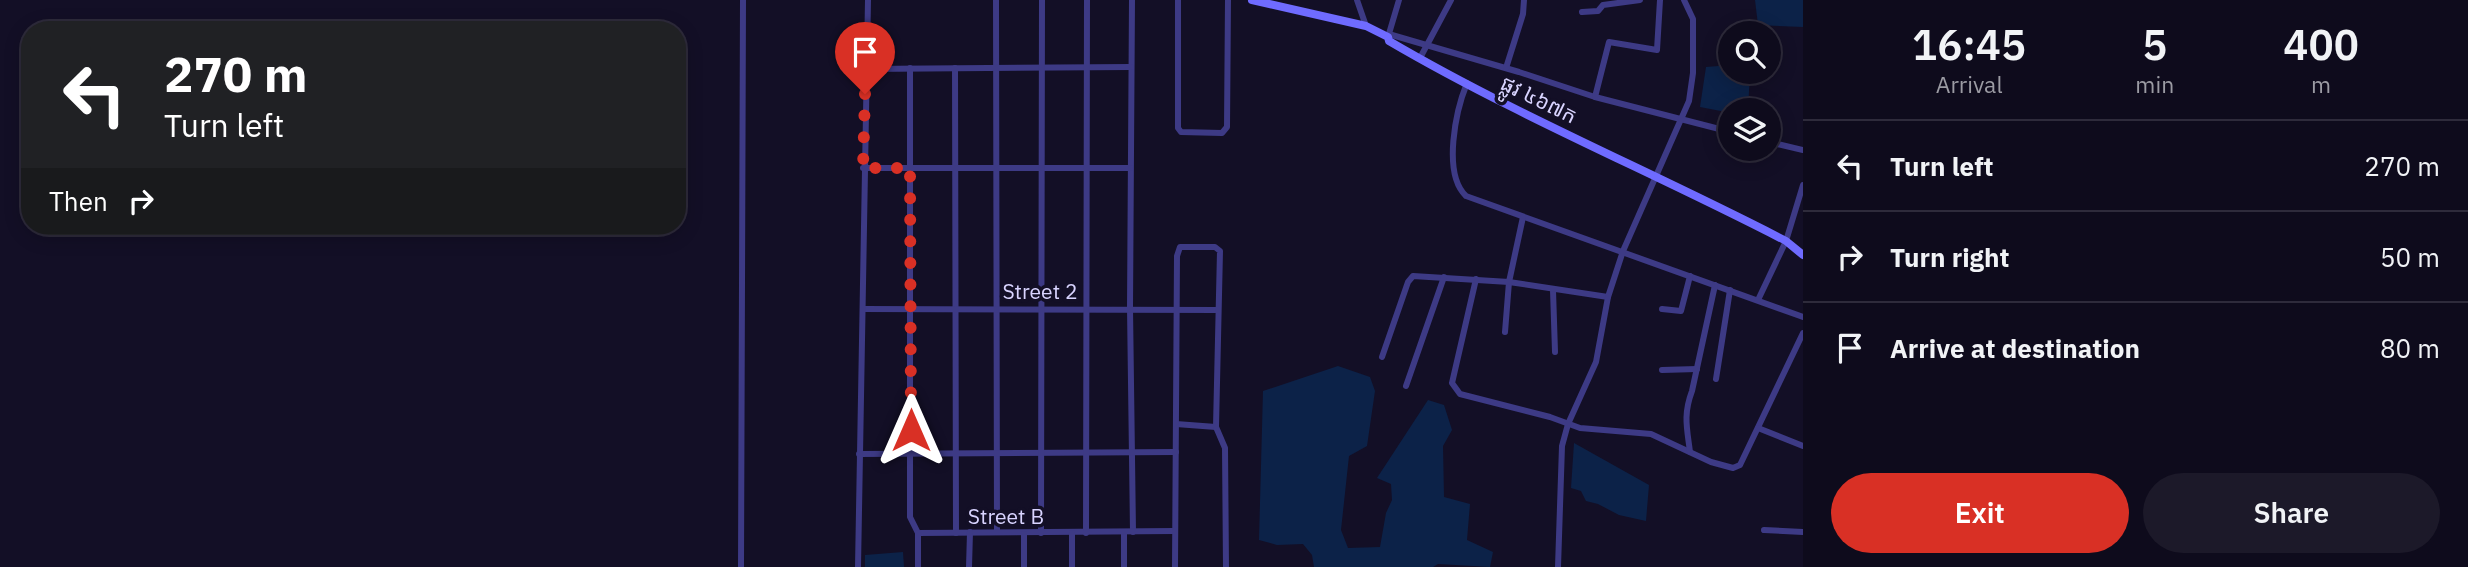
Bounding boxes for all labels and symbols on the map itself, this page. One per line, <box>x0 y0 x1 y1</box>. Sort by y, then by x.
pin <box>835 22 895 94</box>
street label: ផ្លូវ ៤៦៧ក <box>1493 69 1582 135</box>
street label: Street 2 <box>1002 277 1078 305</box>
position arrow <box>874 393 948 467</box>
street label: Street B <box>968 502 1044 530</box>

